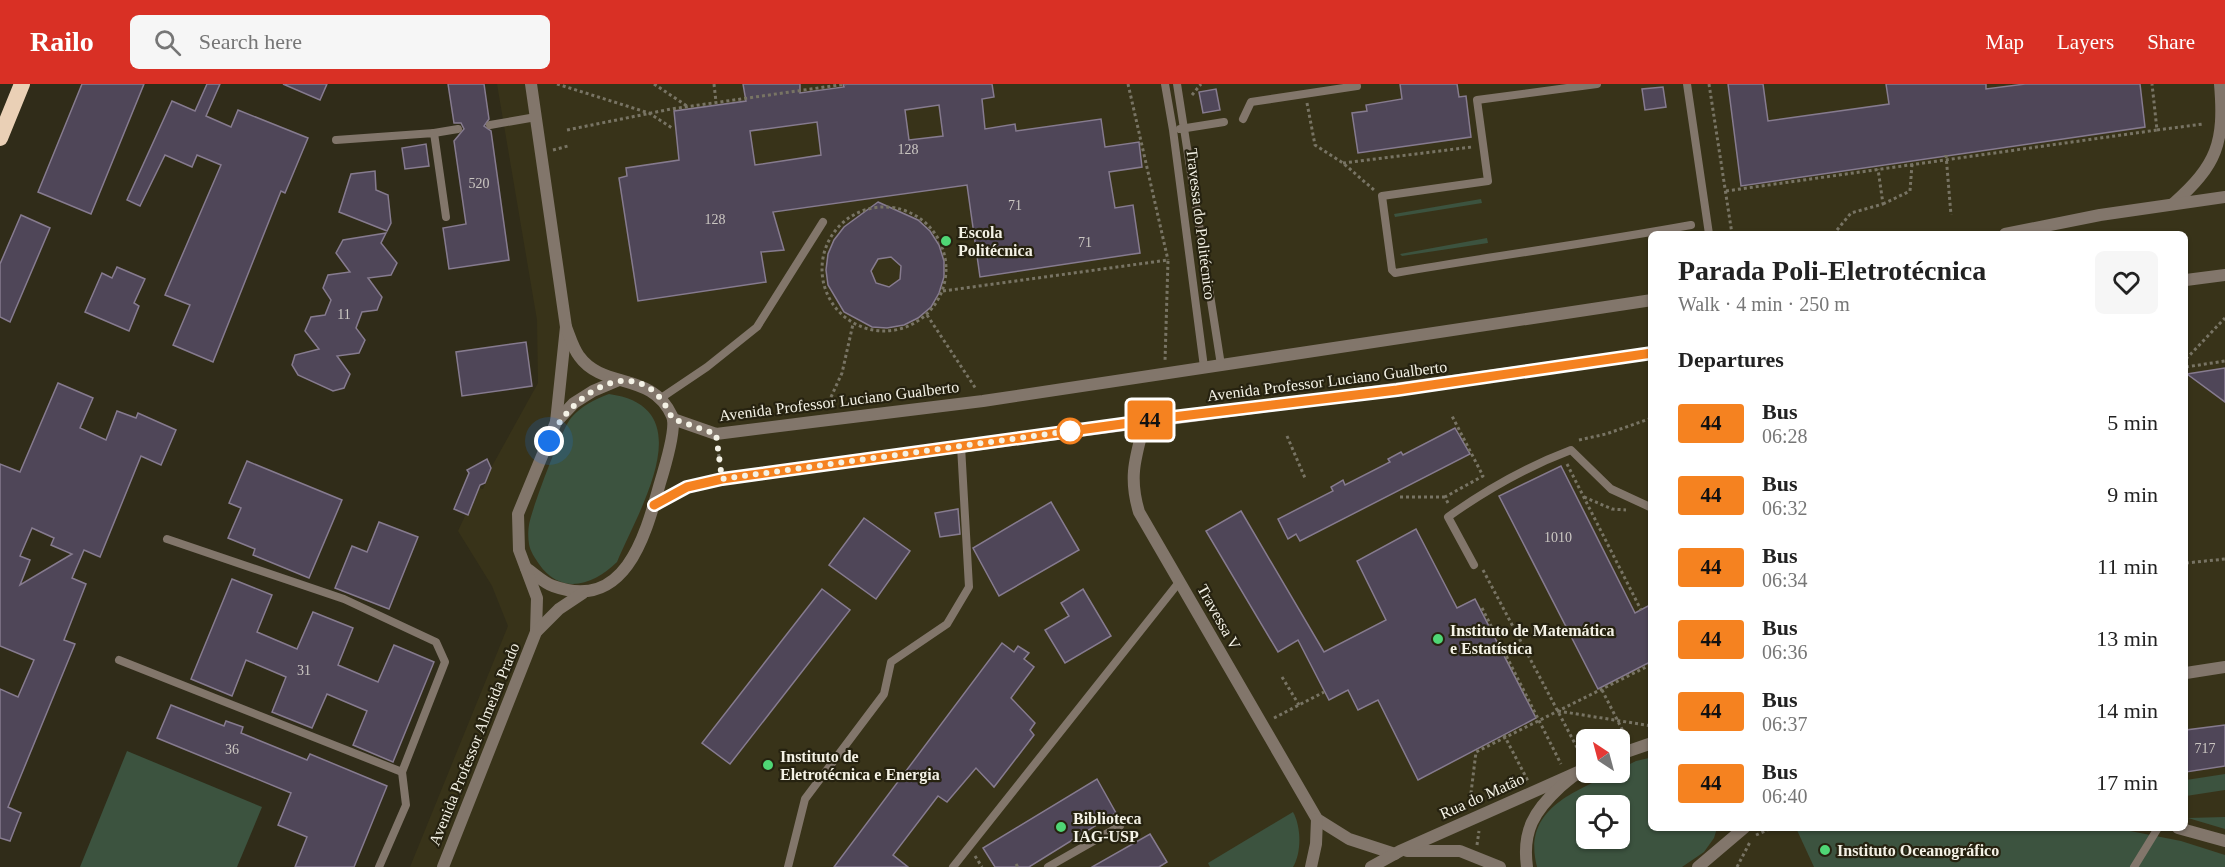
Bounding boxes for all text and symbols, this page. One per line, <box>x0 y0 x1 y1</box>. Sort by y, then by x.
search box <box>130 15 550 69</box>
text: Railo <box>30 26 94 57</box>
icon: search <box>151 26 184 59</box>
text: Search here <box>199 29 302 54</box>
text: Map <box>1986 30 2024 54</box>
text: Layers <box>2057 30 2114 54</box>
text: Share <box>2147 30 2195 54</box>
house number: 128 <box>898 142 919 157</box>
street label: Travessa do Politécnico <box>1183 147 1219 301</box>
house number: 520 <box>469 176 490 191</box>
house number: 71 <box>1008 198 1022 213</box>
house number: 128 <box>705 212 726 227</box>
place label: Escola Politécnica <box>958 224 1033 259</box>
marker: Escola Politécnica <box>939 234 953 248</box>
house number: 71 <box>1078 235 1092 250</box>
button: heart <box>2095 251 2158 314</box>
text: Parada Poli-Eletrotécnica <box>1678 255 1986 286</box>
text: Walk · 4 min · 250 m <box>1678 293 1850 315</box>
house number: 11 <box>337 307 351 322</box>
text: Departures <box>1678 347 1784 372</box>
street label: Avenida Professor Luciano Gualberto <box>1206 358 1448 404</box>
street label: Avenida Professor Luciano Gualberto <box>718 378 960 424</box>
text: Bus <box>1762 399 1797 424</box>
line badge: 44 <box>1123 400 1177 440</box>
text: 44 <box>1140 408 1161 432</box>
text: 5 min <box>2107 410 2158 435</box>
text: 44 <box>1701 411 1722 435</box>
unlabelled marker <box>1057 418 1083 444</box>
text: 06:28 <box>1762 425 1808 447</box>
your location <box>534 426 564 456</box>
text: Bus <box>1762 471 1797 496</box>
text: 9 min <box>2107 482 2158 507</box>
text: 44 <box>1701 483 1722 507</box>
text: 06:32 <box>1762 497 1808 519</box>
house number: 1010 <box>1544 530 1572 545</box>
text: Bus <box>1762 543 1797 568</box>
text: 11 min <box>2097 554 2158 579</box>
text: 44 <box>1701 555 1722 579</box>
text: 06:34 <box>1762 569 1808 591</box>
street label: Travessa V <box>1194 582 1244 653</box>
text: Bus <box>1762 615 1797 640</box>
place label: Instituto de Matemática e Estatística <box>1450 622 1614 657</box>
text: 13 min <box>2096 626 2158 651</box>
text: 44 <box>1701 627 1722 651</box>
marker: Instituto de Matemática e Estatística <box>1431 632 1445 646</box>
street label: Avenida Professor Almeida Prado <box>425 640 523 848</box>
text: 06:36 <box>1762 641 1808 663</box>
house number: 31 <box>297 663 311 678</box>
text: Bus <box>1762 687 1797 712</box>
text: 14 min <box>2096 698 2158 723</box>
text: 44 <box>1701 699 1722 723</box>
text: 06:37 <box>1762 713 1808 735</box>
north arrow <box>1576 729 1630 783</box>
map controls <box>1576 729 1630 849</box>
house number: 717 <box>2195 741 2216 756</box>
house number: 36 <box>225 742 239 757</box>
place label: Instituto de Eletrotécnica e Energia <box>780 748 940 784</box>
marker: Instituto de Eletrotécnica e Energia <box>761 758 775 772</box>
text: Bus <box>1762 759 1797 784</box>
street label: Rua do Matão <box>1437 770 1527 822</box>
text: 17 min <box>2096 770 2158 795</box>
text: 44 <box>1701 771 1722 795</box>
text: 06:40 <box>1762 785 1808 807</box>
button: locate <box>1576 795 1630 849</box>
place label: Biblioteca IAG-USP <box>1073 810 1141 845</box>
marker: Biblioteca IAG-USP <box>1054 820 1068 834</box>
place label: Instituto Oceanográfico <box>1837 842 1999 860</box>
marker: Instituto Oceanográfico <box>1818 843 1832 857</box>

